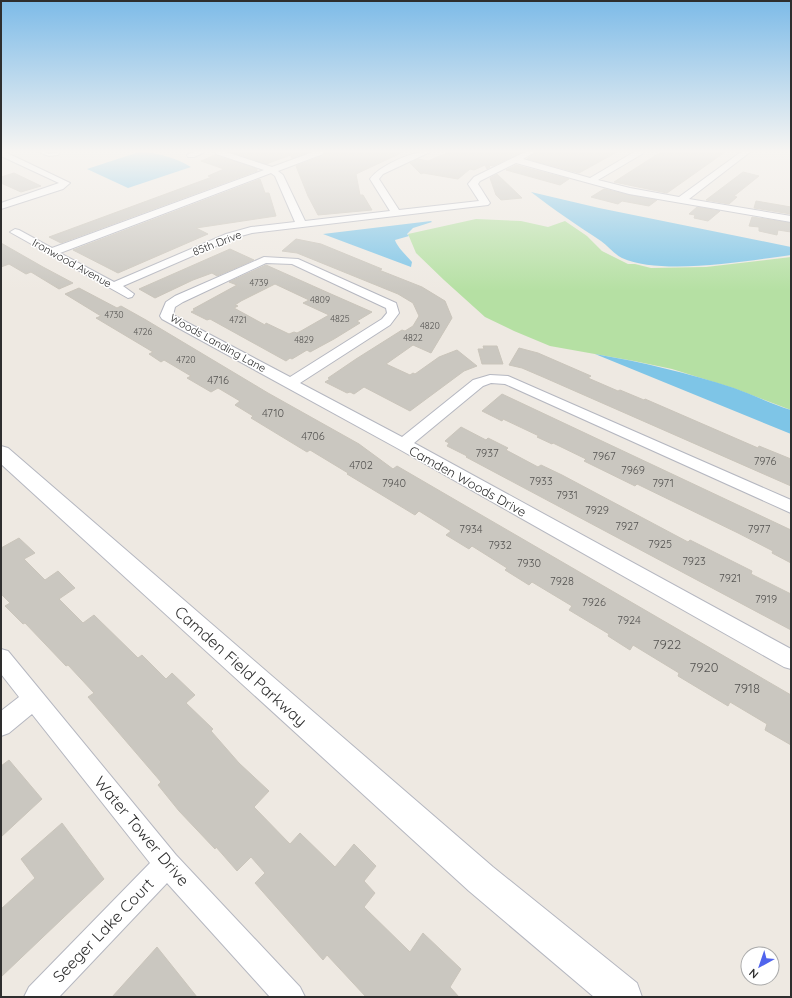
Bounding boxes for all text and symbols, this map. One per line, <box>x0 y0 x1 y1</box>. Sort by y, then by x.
street label: 85th Drive <box>190 227 244 259</box>
street label: Ironwood Avenue <box>30 235 114 291</box>
house number: 4739 <box>250 277 268 288</box>
house number: 4809 <box>310 294 330 305</box>
house number: 4730 <box>104 309 124 320</box>
street label: Woods Landing Lane <box>167 311 269 375</box>
house number: 4825 <box>330 313 350 324</box>
house number: 4721 <box>229 314 247 325</box>
house number: 4820 <box>420 320 440 331</box>
house number: 4726 <box>134 326 153 337</box>
house number: 4822 <box>403 332 423 343</box>
house number: 4829 <box>294 334 314 345</box>
house number: 4720 <box>176 354 196 365</box>
house number: 4716 <box>207 373 229 387</box>
house number: 4710 <box>262 406 284 420</box>
house number: 4706 <box>301 429 325 443</box>
street label: Camden Woods Drive <box>407 442 529 520</box>
house number: 7937 <box>475 446 499 460</box>
house number: 7967 <box>592 449 616 463</box>
house number: 7976 <box>754 454 776 468</box>
house number: 4702 <box>349 458 373 472</box>
house number: 7969 <box>621 463 645 477</box>
house number: 7933 <box>529 474 553 488</box>
house number: 7940 <box>382 476 406 490</box>
house number: 7971 <box>652 476 674 490</box>
house number: 7931 <box>556 488 578 502</box>
house number: 7929 <box>585 503 609 517</box>
house number: 7927 <box>615 519 639 533</box>
house number: 7934 <box>459 522 483 536</box>
house number: 7977 <box>748 522 771 536</box>
house number: 7925 <box>648 537 672 551</box>
house number: 7932 <box>488 538 512 552</box>
house number: 7923 <box>682 554 706 568</box>
house number: 7930 <box>517 556 541 570</box>
house number: 7921 <box>719 571 741 585</box>
house number: 7928 <box>550 574 574 588</box>
house number: 7919 <box>755 592 777 606</box>
house number: 7926 <box>582 595 606 609</box>
street label: Camden Field Parkway <box>171 601 311 731</box>
house number: 7924 <box>617 613 641 627</box>
house number: 7922 <box>653 636 681 652</box>
house number: 7920 <box>690 659 719 675</box>
house number: 7918 <box>734 680 760 696</box>
street label: Water Tower Drive <box>90 772 194 890</box>
street label: Seeger Lake Court <box>48 874 158 986</box>
north arrow <box>740 946 780 986</box>
text: N <box>746 966 761 982</box>

